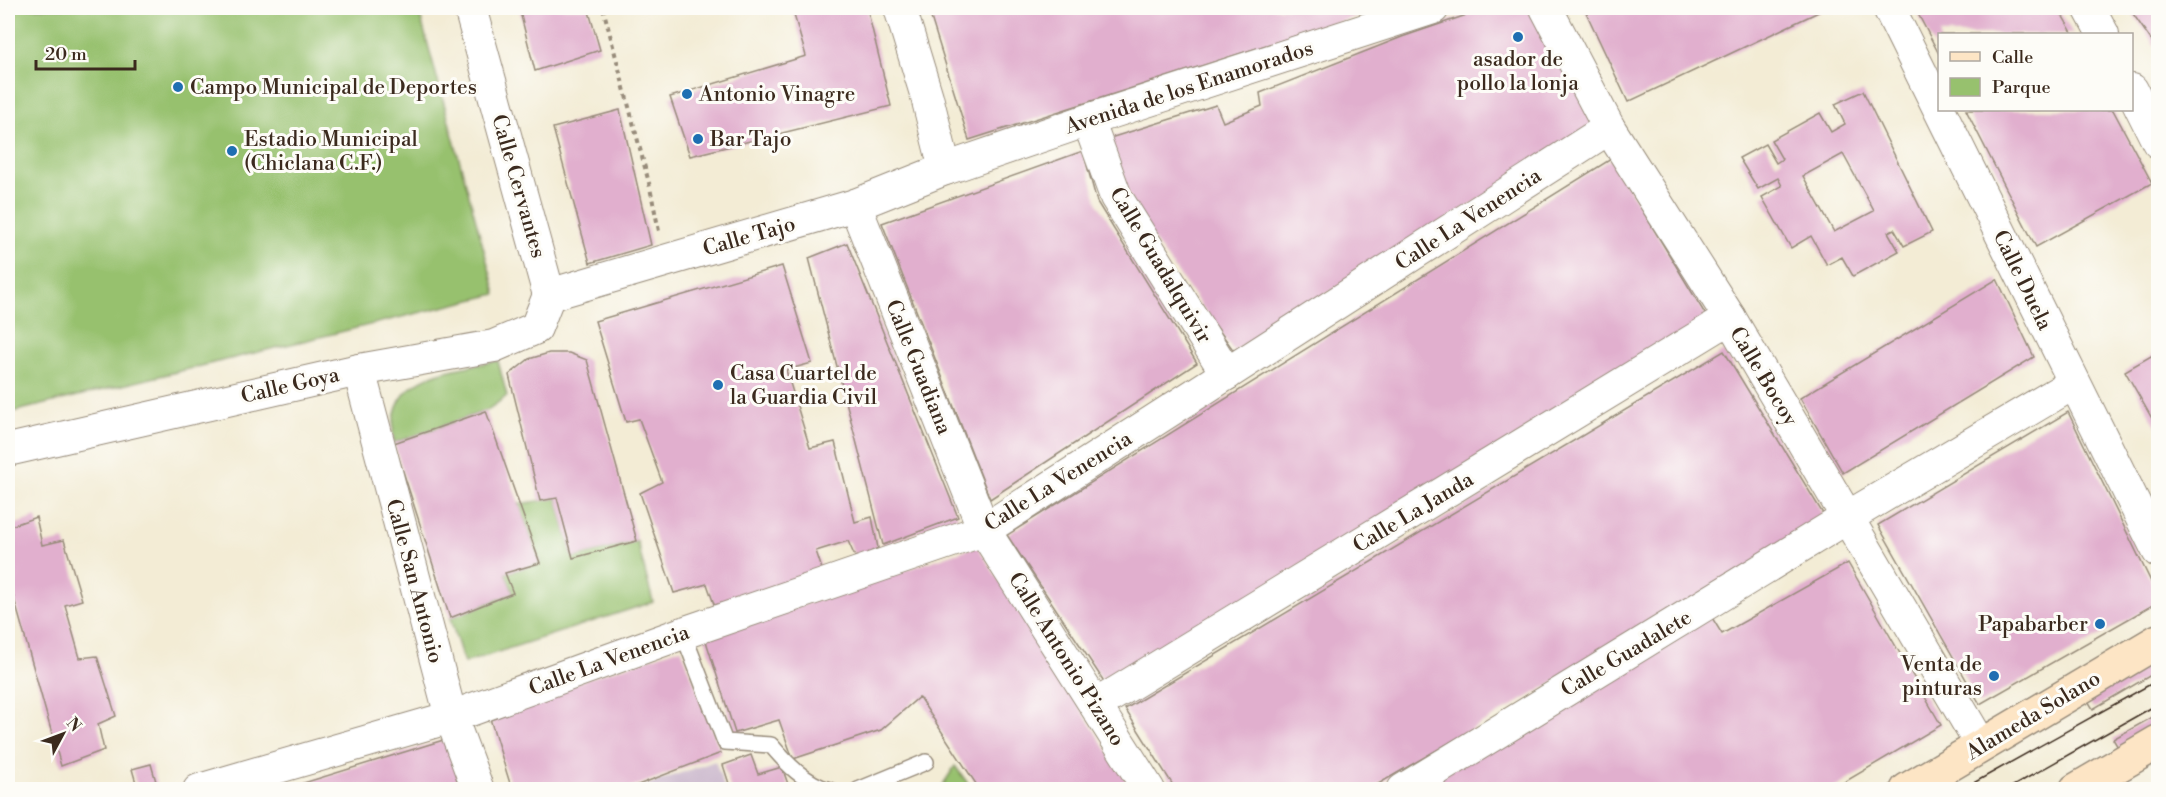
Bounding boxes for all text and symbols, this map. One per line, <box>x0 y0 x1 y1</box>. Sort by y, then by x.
marker: asador de pollo la lonja <box>1511 30 1525 44</box>
scale bar <box>36 33 135 71</box>
legend <box>1938 33 2133 111</box>
street label: Avenida de los Enamorados <box>1061 36 1317 141</box>
text: 20 m <box>45 43 87 66</box>
text: Calle <box>1992 46 2033 69</box>
place label: asador de pollo la lonja <box>1457 47 1579 97</box>
place label: Campo Municipal de Deportes <box>190 75 477 101</box>
text: Parque <box>1992 76 2051 99</box>
marker: Campo Municipal de Deportes <box>171 80 185 94</box>
place label: Antonio Vinagre <box>698 82 855 108</box>
marker: Antonio Vinagre <box>680 87 694 101</box>
street label: Calle Cervantes <box>485 112 551 261</box>
place label: Estadio Municipal (Chiclana C.F.) <box>244 127 418 177</box>
place label: Bar Tajo <box>709 127 792 153</box>
marker: Bar Tajo <box>691 132 705 146</box>
marker: Estadio Municipal (Chiclana C.F.) <box>225 144 239 158</box>
street label: Calle La Venencia <box>1391 163 1547 277</box>
street label: Calle Guadalquivir <box>1103 183 1217 348</box>
street label: Calle Tajo <box>700 211 799 263</box>
street label: Calle Duela <box>1987 226 2058 335</box>
street label: Calle Guadiana <box>879 296 957 439</box>
street label: Calle Bocoy <box>1723 322 1803 432</box>
place label: Casa Cuartel de la Guardia Civil <box>730 361 877 411</box>
street label: Calle Goya <box>239 362 342 410</box>
marker: Casa Cuartel de la Guardia Civil <box>711 378 725 392</box>
street label: Calle La Venencia <box>980 426 1137 538</box>
street label: Calle La Janda <box>1349 467 1479 559</box>
street label: Calle San Antonio <box>380 496 448 666</box>
street label: Calle Antonio Pizano <box>1002 568 1130 751</box>
street label: Calle Guadalete <box>1556 605 1697 703</box>
place label: Papabarber <box>1978 612 2088 638</box>
marker: Papabarber <box>2093 617 2107 631</box>
street label: Calle La Venencia <box>526 620 693 702</box>
place label: Venta de pinturas <box>1899 652 1982 702</box>
street label: Alameda Solano <box>1961 666 2105 767</box>
marker: Venta de pinturas <box>1987 669 2001 683</box>
north arrow <box>33 704 93 764</box>
text: N <box>62 713 85 736</box>

